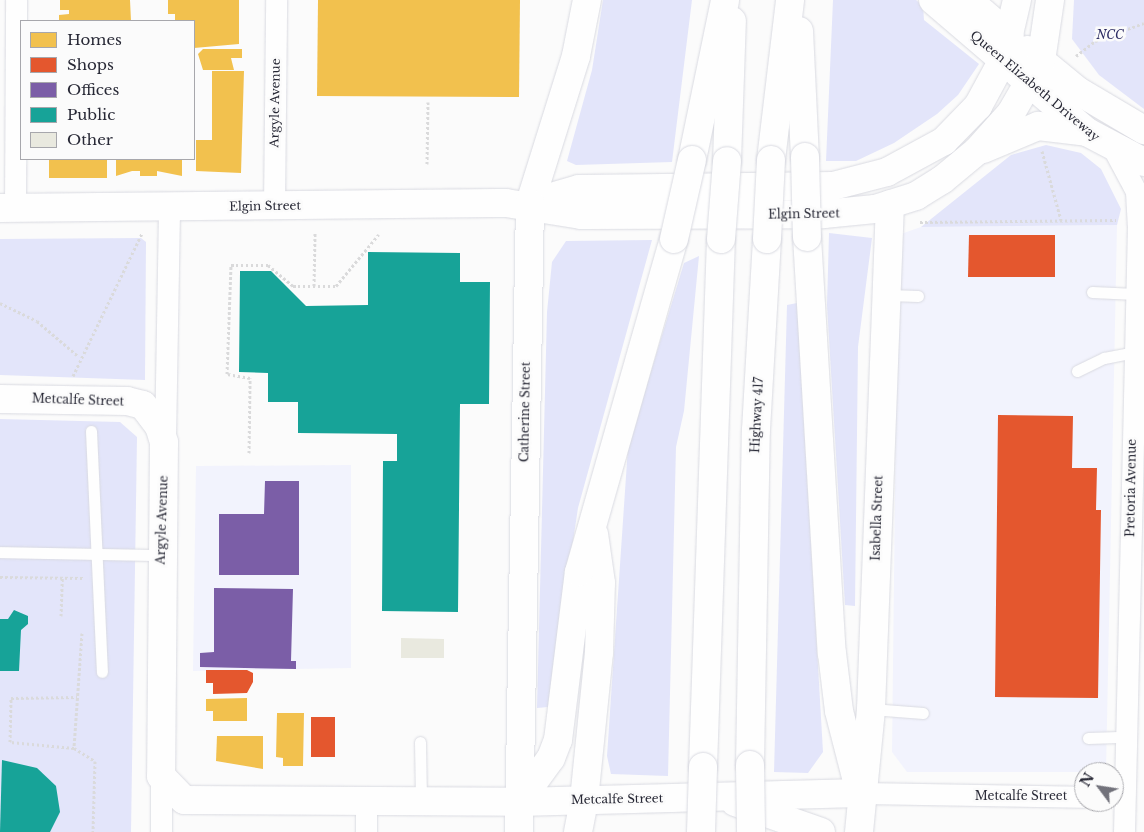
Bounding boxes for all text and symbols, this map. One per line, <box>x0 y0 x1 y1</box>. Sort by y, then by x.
legend <box>20 20 195 160</box>
street label: Queen Elizabeth Driveway <box>967 28 1103 144</box>
park label: NCC <box>1096 28 1124 42</box>
text: Homes <box>67 30 122 49</box>
text: Shops <box>67 55 114 74</box>
street label: Argyle Avenue <box>267 58 283 148</box>
text: Offices <box>67 80 119 99</box>
text: Public <box>67 105 115 124</box>
text: Other <box>67 130 113 149</box>
street label: Elgin Street <box>229 198 301 214</box>
street label: Elgin Street <box>768 206 840 222</box>
street label: Catherine Street <box>517 362 533 462</box>
street label: Highway 417 <box>748 376 766 454</box>
street label: Metcalfe Street <box>32 391 124 409</box>
street label: Pretoria Avenue <box>1123 439 1139 537</box>
street label: Argyle Avenue <box>153 475 171 565</box>
street label: Isabella Street <box>868 475 886 561</box>
north arrow <box>1074 762 1124 812</box>
text: N <box>1076 770 1098 790</box>
street label: Metcalfe Street <box>975 789 1067 803</box>
street label: Metcalfe Street <box>571 791 663 807</box>

